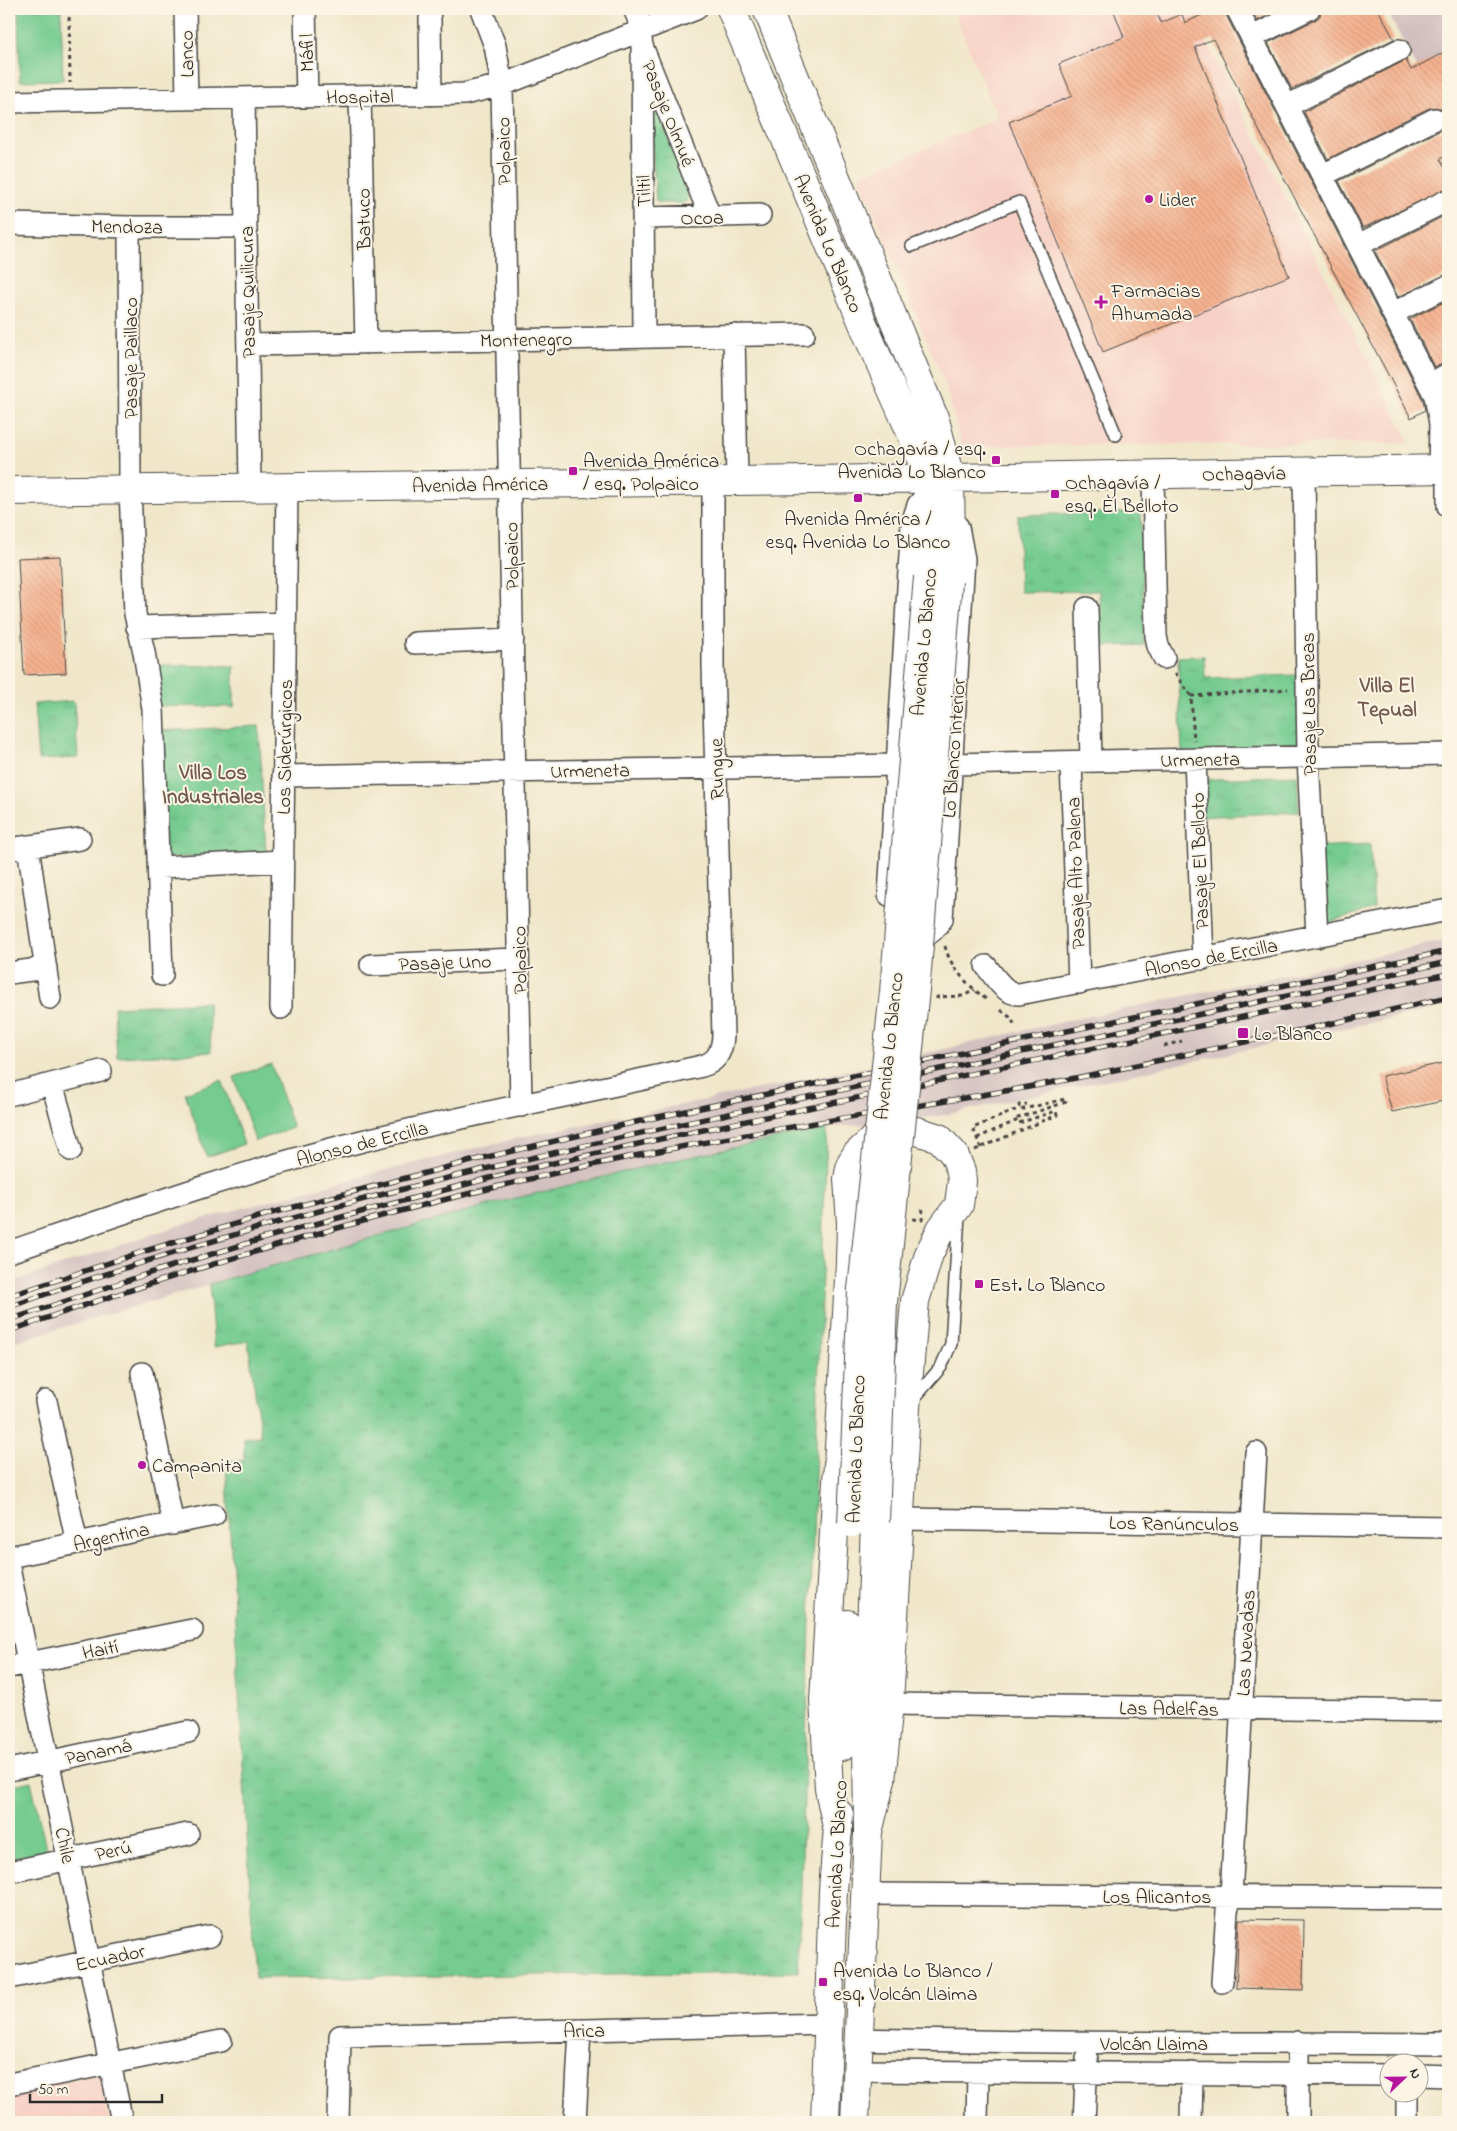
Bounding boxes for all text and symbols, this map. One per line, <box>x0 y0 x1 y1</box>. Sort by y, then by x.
street label: Lanco <box>174 30 203 78</box>
street label: Máfil <box>294 33 323 72</box>
street label: Pasaje Olmué <box>632 56 701 172</box>
street label: Hospital <box>326 83 394 114</box>
street label: Polpaico <box>490 117 521 185</box>
street label: Avenida Lo Blanco <box>784 170 869 318</box>
street label: Tiltil <box>631 175 660 207</box>
place label: Lider <box>1159 187 1197 216</box>
street label: Batuco <box>350 188 381 251</box>
marker: Lider <box>1143 193 1155 205</box>
street label: Ocoa <box>680 205 724 234</box>
street label: Mendoza <box>91 213 163 244</box>
street label: Pasaje Quilicura <box>234 226 265 358</box>
place label: Farmacias Ahumada <box>1110 278 1201 330</box>
marker: Farmacias Ahumada <box>1095 296 1107 308</box>
street label: Pasaje Paillaco <box>118 297 147 419</box>
street label: Montenegro <box>480 326 573 358</box>
place label: Ochagavía / esq. Avenida Lo Blanco <box>838 436 986 488</box>
place label: Avenida América / esq. Polpaico <box>583 448 719 500</box>
marker: Ochagavía / esq. Avenida Lo Blanco <box>990 454 1002 466</box>
street label: Ochagavía <box>1202 460 1286 492</box>
marker: Avenida América / esq. Polpaico <box>567 465 579 477</box>
place label: Ochagavía / esq. El Belloto <box>1065 470 1179 522</box>
street label: Avenida América <box>412 471 548 502</box>
marker: Ochagavía / esq. El Belloto <box>1049 488 1061 500</box>
marker: Avenida América / esq. Avenida Lo Blanco <box>852 492 864 504</box>
place label: Avenida América / esq. Avenida Lo Blanco <box>766 506 951 558</box>
street label: Polpaico <box>498 522 529 590</box>
street label: Avenida Lo Blanco <box>905 567 946 717</box>
street label: Pasaje Las Breas <box>1295 632 1326 776</box>
district label: Villa El Tepual <box>1357 672 1417 726</box>
street label: Lo Blanco Interior <box>936 677 975 819</box>
street label: Los Siderúrgicos <box>271 679 303 815</box>
street label: Rungue <box>703 738 735 800</box>
street label: Urmeneta <box>1160 746 1240 777</box>
street label: Urmeneta <box>550 757 630 788</box>
district label: Villa Los Industriales <box>162 759 264 813</box>
street label: Pasaje El Belloto <box>1185 792 1218 930</box>
street label: Pasaje Alto Palena <box>1060 796 1095 949</box>
street label: Polpaico <box>506 926 537 994</box>
street label: Alonso de Ercilla <box>1142 932 1281 987</box>
street label: Pasaje Uno <box>398 948 492 981</box>
street label: Avenida Lo Blanco <box>868 971 913 1122</box>
place label: Lo Blanco <box>1254 1021 1332 1050</box>
marker: Lo Blanco <box>1236 1026 1250 1040</box>
street label: Alonso de Ercilla <box>294 1115 432 1176</box>
place label: Est. Lo Blanco <box>989 1272 1105 1301</box>
marker: Est. Lo Blanco <box>973 1278 985 1290</box>
street label: Avenida Lo Blanco <box>840 1374 875 1524</box>
place label: Campanita <box>152 1453 242 1482</box>
marker: Campanita <box>136 1459 148 1471</box>
street label: Los Ranúnculos <box>1109 1510 1239 1541</box>
street label: Argentina <box>71 1516 153 1562</box>
street label: Las Nevadas <box>1230 1589 1265 1697</box>
street label: Haití <box>80 1634 121 1669</box>
street label: Las Adelfas <box>1119 1695 1219 1726</box>
street label: Panamá <box>63 1732 135 1775</box>
street label: Avenida Lo Blanco <box>820 1779 857 1929</box>
street label: Chile <box>46 1825 82 1866</box>
street label: Perú <box>92 1834 135 1870</box>
street label: Los Alicantos <box>1102 1884 1212 1913</box>
street label: Ecuador <box>73 1938 149 1981</box>
place label: Avenida Lo Blanco / esq. Volcán Llaima <box>833 1958 993 2010</box>
marker: Avenida Lo Blanco / esq. Volcán Llaima <box>817 1976 829 1988</box>
street label: Arica <box>563 2018 605 2047</box>
street label: Volcán Llaima <box>1099 2031 1208 2060</box>
north arrow <box>1380 2054 1430 2104</box>
text: N <box>1403 2065 1426 2082</box>
scale bar <box>30 2071 162 2103</box>
text: 50 m <box>38 2079 69 2101</box>

